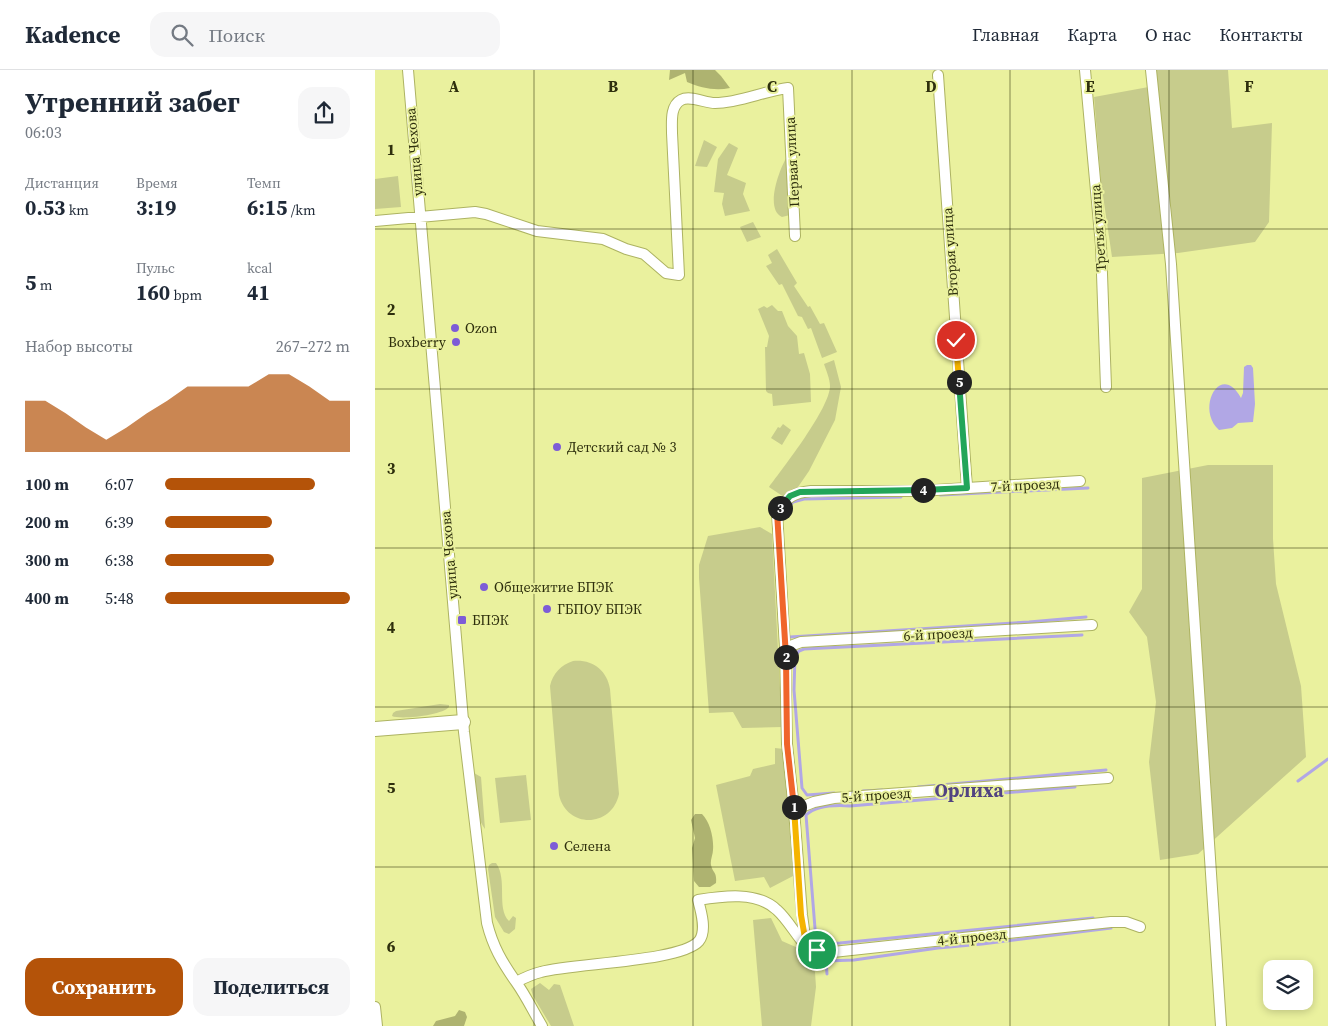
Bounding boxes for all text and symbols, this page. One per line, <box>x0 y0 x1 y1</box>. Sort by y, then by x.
search box <box>150 12 500 57</box>
text: Kadence <box>25 18 120 51</box>
icon: search <box>168 21 196 49</box>
text: Поиск <box>208 22 265 48</box>
text: Главная <box>972 22 1039 47</box>
text: Карта <box>1067 22 1117 47</box>
text: О нас <box>1145 22 1191 47</box>
text: Контакты <box>1219 22 1303 47</box>
text: A <box>449 75 460 97</box>
text: B <box>608 75 619 97</box>
text: C <box>767 75 777 97</box>
text: D <box>925 75 937 97</box>
text: E <box>1085 75 1095 97</box>
text: F <box>1244 75 1254 97</box>
text: Утренний забег <box>25 83 240 121</box>
button: share <box>298 87 350 139</box>
street label: улица Чехова <box>400 106 428 197</box>
street label: Первая улица <box>780 116 804 208</box>
text: 06:03 <box>25 121 62 143</box>
text: 1 <box>387 138 395 160</box>
text: Дистанция <box>25 173 99 193</box>
text: Время <box>136 173 178 193</box>
text: Темп <box>247 173 281 193</box>
street label: Третья улица <box>1085 183 1111 272</box>
text: 0.53 <box>25 193 65 222</box>
text: 3:19 <box>136 193 176 222</box>
text: 6:15 <box>247 193 287 222</box>
text: km <box>65 200 89 220</box>
text: /km <box>287 200 316 220</box>
street label: Вторая улица <box>937 206 963 297</box>
text: Пульс <box>136 258 175 278</box>
text: kcal <box>247 258 273 278</box>
text: 5 <box>25 268 36 297</box>
text: m <box>36 275 52 295</box>
text: 160 <box>136 278 170 307</box>
text: 41 <box>247 278 270 307</box>
text: bpm <box>170 285 202 305</box>
text: 2 <box>387 298 396 320</box>
place label: Ozon <box>465 318 498 338</box>
pin <box>935 319 977 361</box>
marker: Ozon <box>449 322 461 334</box>
icon: check <box>942 326 970 354</box>
place label: Boxberry <box>388 332 447 352</box>
text: Набор высоты <box>25 335 133 357</box>
text: 267–272 m <box>276 335 350 357</box>
marker: Boxberry <box>450 336 462 348</box>
pin: 5 <box>947 370 971 394</box>
text: 5 <box>956 372 963 392</box>
place label: Детский сад № 3 <box>567 437 677 457</box>
marker: Детский сад № 3 <box>551 441 563 453</box>
text: 3 <box>387 457 396 479</box>
text: 100 m <box>25 473 69 495</box>
text: 6:07 <box>105 473 134 495</box>
street label: 7-й проезд <box>990 473 1060 497</box>
pin: 4 <box>911 478 935 502</box>
text: 4 <box>920 480 927 500</box>
pin: 3 <box>767 496 793 520</box>
text: 3 <box>777 498 784 518</box>
street label: улица Чехова <box>435 509 463 600</box>
text: 200 m <box>25 511 69 533</box>
text: 6:39 <box>105 511 134 533</box>
text: 300 m <box>25 549 69 571</box>
text: 6:38 <box>105 549 134 571</box>
place label: Общежитие БПЭК <box>494 577 614 597</box>
marker: Общежитие БПЭК <box>478 581 490 593</box>
text: 400 m <box>25 587 69 609</box>
text: 5:48 <box>105 587 134 609</box>
place label: ГБПОУ БПЭК <box>557 599 643 619</box>
marker: ГБПОУ БПЭК <box>541 603 553 615</box>
place label: БПЭК <box>472 610 509 630</box>
marker: БПЭК <box>456 614 468 626</box>
text: 4 <box>387 616 396 638</box>
street label: 6-й проезд <box>903 622 973 646</box>
pin: 2 <box>773 644 799 670</box>
text: 2 <box>783 647 790 667</box>
text: 5 <box>387 776 396 798</box>
district label: Орлиха <box>935 777 1004 803</box>
street label: 5-й проезд <box>841 783 911 807</box>
pin: 1 <box>781 794 807 820</box>
text: 1 <box>791 797 798 817</box>
place label: Селена <box>564 836 612 856</box>
marker: Селена <box>548 840 560 852</box>
street label: 4-й проезд <box>937 923 1008 951</box>
pin <box>796 929 838 971</box>
text: 6 <box>387 935 396 957</box>
icon: arrive <box>803 936 831 964</box>
button: Сохранить <box>25 958 183 1016</box>
button: Поделиться <box>193 958 350 1016</box>
map controls <box>1263 960 1313 1010</box>
button: layers <box>1263 960 1313 1010</box>

